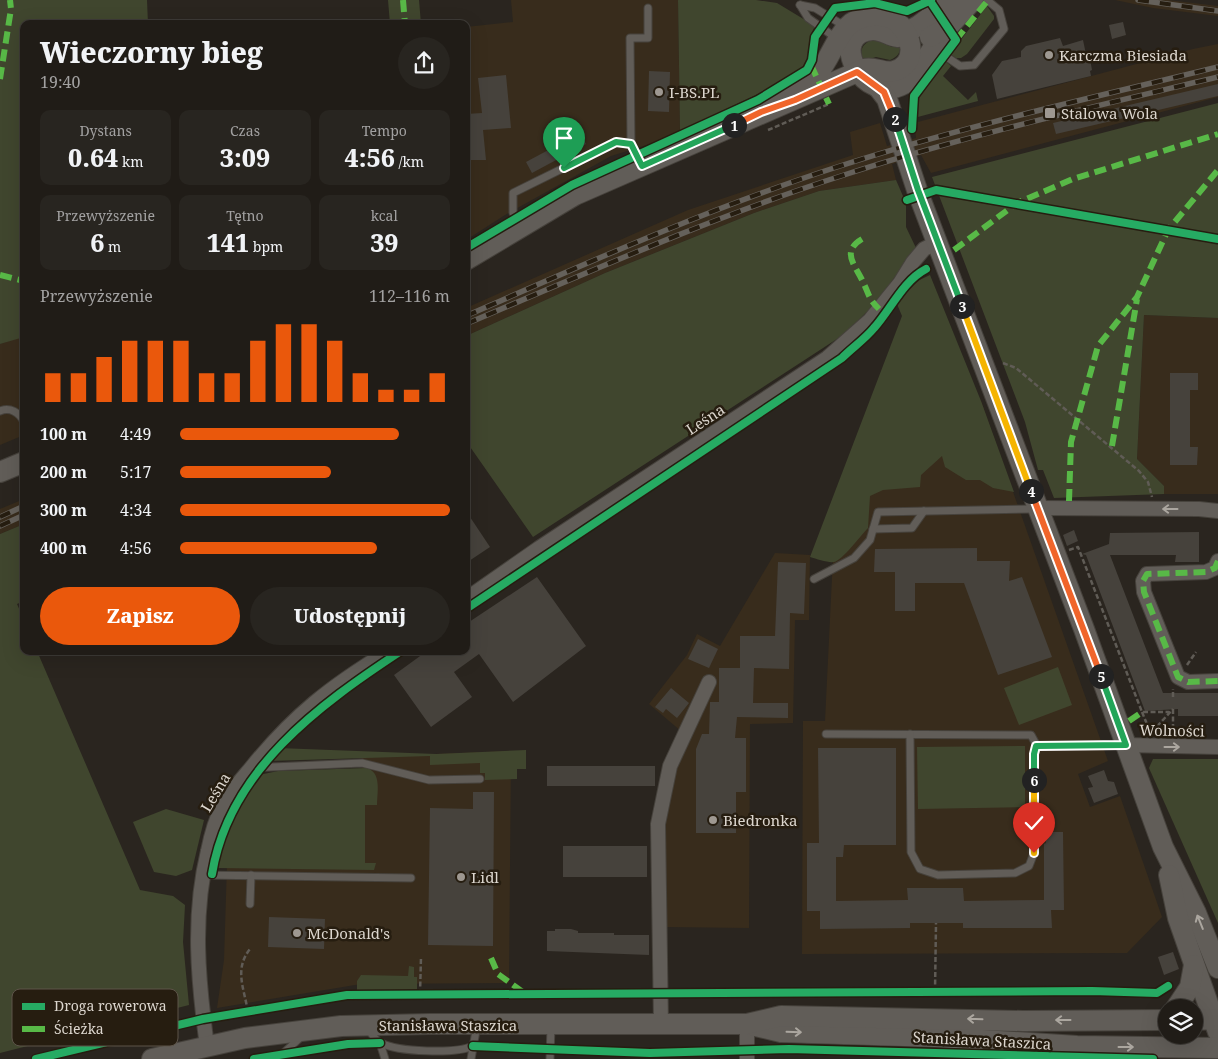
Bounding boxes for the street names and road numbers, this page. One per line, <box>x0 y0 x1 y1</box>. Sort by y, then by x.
street label: Leśna <box>682 399 728 439</box>
street label: Wolności <box>1139 719 1205 741</box>
street label: Leśna <box>196 769 234 815</box>
street label: Stanisława Staszica <box>379 1015 517 1035</box>
street label: Stanisława Staszica <box>912 1026 1052 1054</box>

